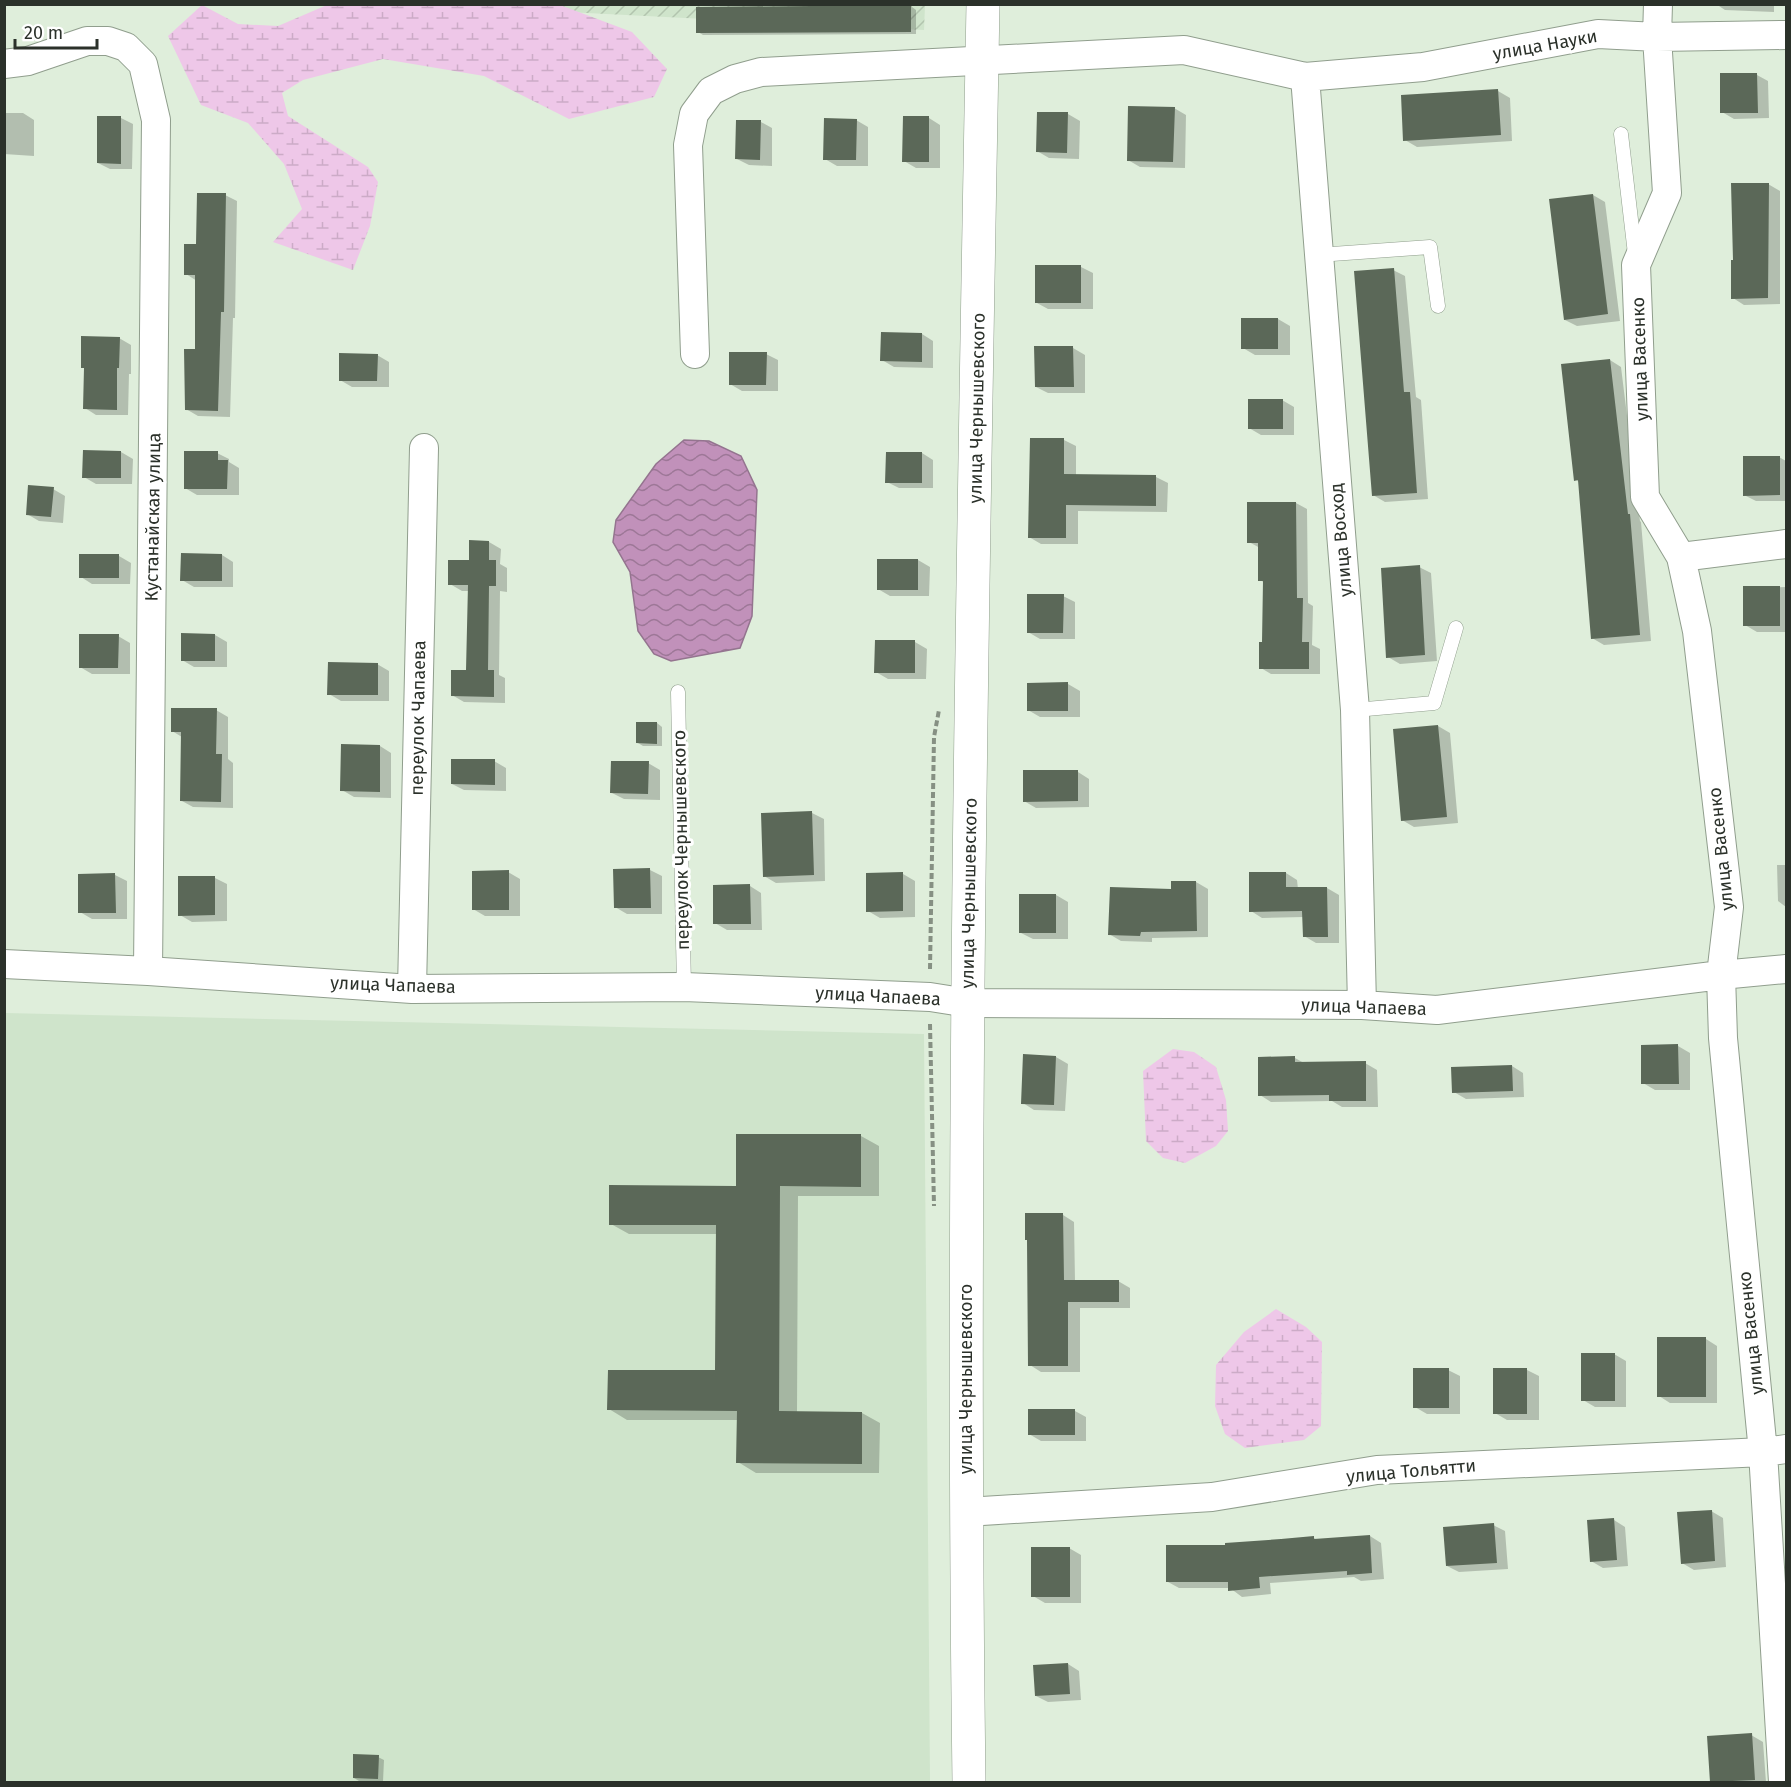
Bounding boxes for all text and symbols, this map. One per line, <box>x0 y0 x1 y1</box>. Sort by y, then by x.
scale bar <box>15 12 98 50</box>
text: 20 m <box>24 22 63 44</box>
street label: улица Науки <box>1491 25 1599 65</box>
street label: улица Васенко <box>1627 297 1653 421</box>
street label: улица Чернышевского <box>964 313 990 503</box>
street label: Кустанайская улица <box>141 433 165 601</box>
street label: улица Восход <box>1325 482 1357 598</box>
street label: переулок Чапаева <box>406 640 430 796</box>
street label: переулок Чернышевского <box>668 730 694 950</box>
street label: улица Васенко <box>1704 786 1738 912</box>
street label: улица Чернышевского <box>956 798 982 988</box>
street label: улица Чапаева <box>330 972 456 998</box>
street label: улица Чапаева <box>815 982 941 1010</box>
street label: улица Чапаева <box>1301 994 1427 1020</box>
street label: улица Васенко <box>1734 1270 1768 1396</box>
street label: улица Чернышевского <box>955 1284 977 1474</box>
street label: улица Тольятти <box>1345 1454 1477 1488</box>

